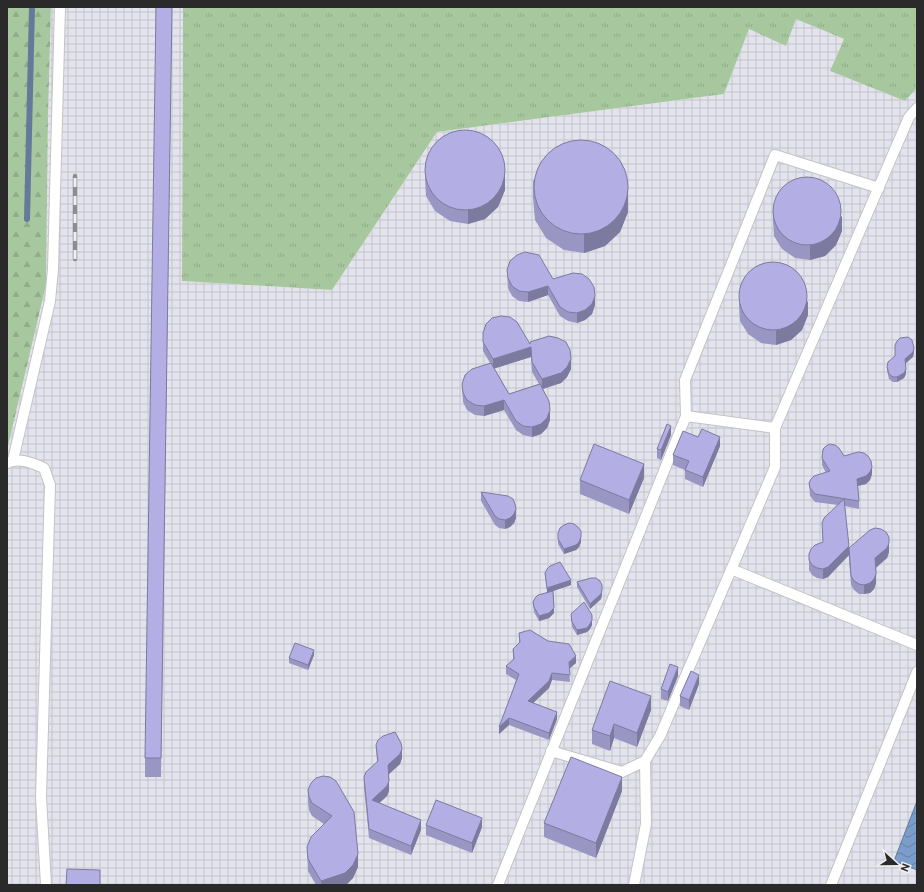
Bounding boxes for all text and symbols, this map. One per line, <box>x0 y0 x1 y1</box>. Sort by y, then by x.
north arrow <box>876 844 916 884</box>
text: N <box>896 861 912 873</box>

